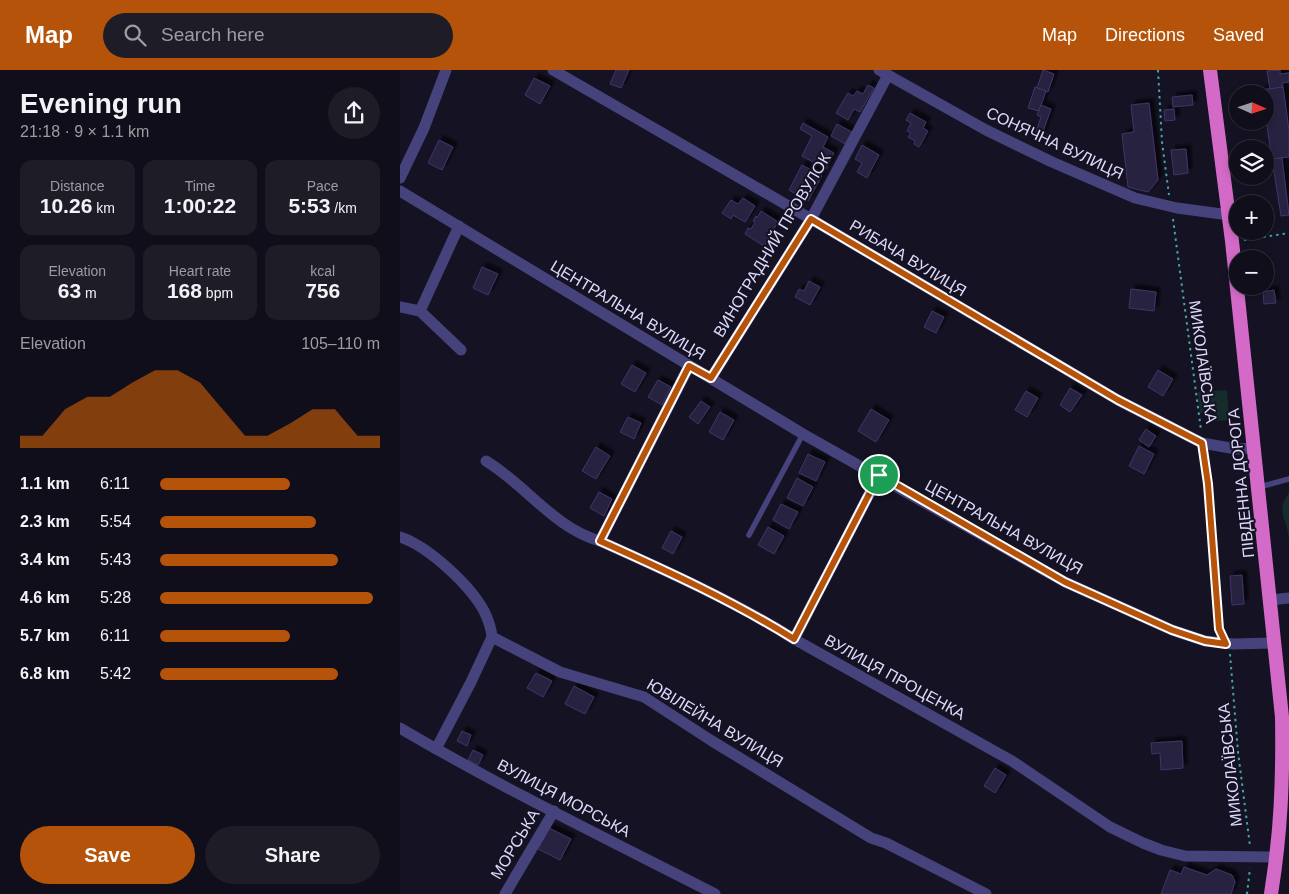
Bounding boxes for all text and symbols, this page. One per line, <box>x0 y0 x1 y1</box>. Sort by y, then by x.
search box <box>103 13 453 58</box>
text: Map <box>25 21 73 48</box>
icon: search <box>121 21 149 49</box>
text: Search here <box>161 24 265 45</box>
text: Map <box>1042 25 1077 45</box>
text: Directions <box>1105 25 1185 45</box>
text: Saved <box>1213 25 1264 45</box>
north arrow <box>1229 85 1274 130</box>
map controls <box>1229 85 1274 295</box>
button: share <box>328 87 380 139</box>
text: Evening run <box>20 88 182 119</box>
street label: СОНЯЧНА ВУЛИЦЯ <box>984 104 1126 182</box>
text: 21:18 · 9 × 1.1 km <box>20 123 149 140</box>
button: layers <box>1229 140 1274 185</box>
street label: ВИНОГРАДНИЙ ПРОВУЛОК <box>709 149 834 340</box>
text: Distance <box>50 178 105 194</box>
text: Time <box>185 178 215 194</box>
text: Pace <box>307 178 339 194</box>
text: 10.26 <box>40 194 92 217</box>
text: 1:00:22 <box>164 194 236 217</box>
text: 5:53 <box>288 194 330 217</box>
button: + <box>1229 195 1274 240</box>
text: km <box>92 200 115 216</box>
text: /km <box>330 200 357 216</box>
street label: РИБАЧА ВУЛИЦЯ <box>847 217 969 299</box>
button: − <box>1229 250 1274 295</box>
street label: ЦЕНТРАЛЬНА ВУЛИЦЯ <box>548 257 708 363</box>
text: Elevation <box>49 263 106 279</box>
text: Heart rate <box>169 263 231 279</box>
text: kcal <box>310 263 335 279</box>
text: 63 <box>58 279 81 302</box>
text: 168 <box>167 279 202 302</box>
text: 756 <box>305 279 340 302</box>
text: m <box>81 285 97 301</box>
text: bpm <box>202 285 233 301</box>
street label: МИКОЛАЇВСЬКА <box>1186 299 1220 425</box>
text: Elevation <box>20 335 86 352</box>
text: 105–110 m <box>301 335 380 352</box>
street label: ПІВДЕННА ДОРОГА <box>1225 407 1257 559</box>
pin <box>858 454 900 496</box>
icon: arrive <box>865 461 893 489</box>
text: 1.1 km <box>20 475 70 492</box>
text: 6:11 <box>100 475 130 492</box>
street label: ЦЕНТРАЛЬНА ВУЛИЦЯ <box>922 477 1086 577</box>
text: 2.3 km <box>20 513 70 530</box>
text: 5:54 <box>100 513 131 530</box>
text: 3.4 km <box>20 551 70 568</box>
text: 5:43 <box>100 551 131 568</box>
text: 4.6 km <box>20 589 70 606</box>
text: 5:28 <box>100 589 131 606</box>
text: 5.7 km <box>20 627 70 644</box>
text: 6:11 <box>100 627 130 644</box>
street label: ВУЛИЦЯ ПРОЦЕНКА <box>822 631 968 723</box>
text: 6.8 km <box>20 665 70 682</box>
text: 5:42 <box>100 665 131 682</box>
street label: ЮВІЛЕЙНА ВУЛИЦЯ <box>644 675 787 770</box>
street label: МИКОЛАЇВСЬКА <box>1215 702 1245 828</box>
street label: ВУЛИЦЯ МОРСЬКА <box>495 756 634 840</box>
street label: МОРСЬКА <box>488 806 543 882</box>
button: Save <box>20 826 195 884</box>
button: Share <box>205 826 380 884</box>

